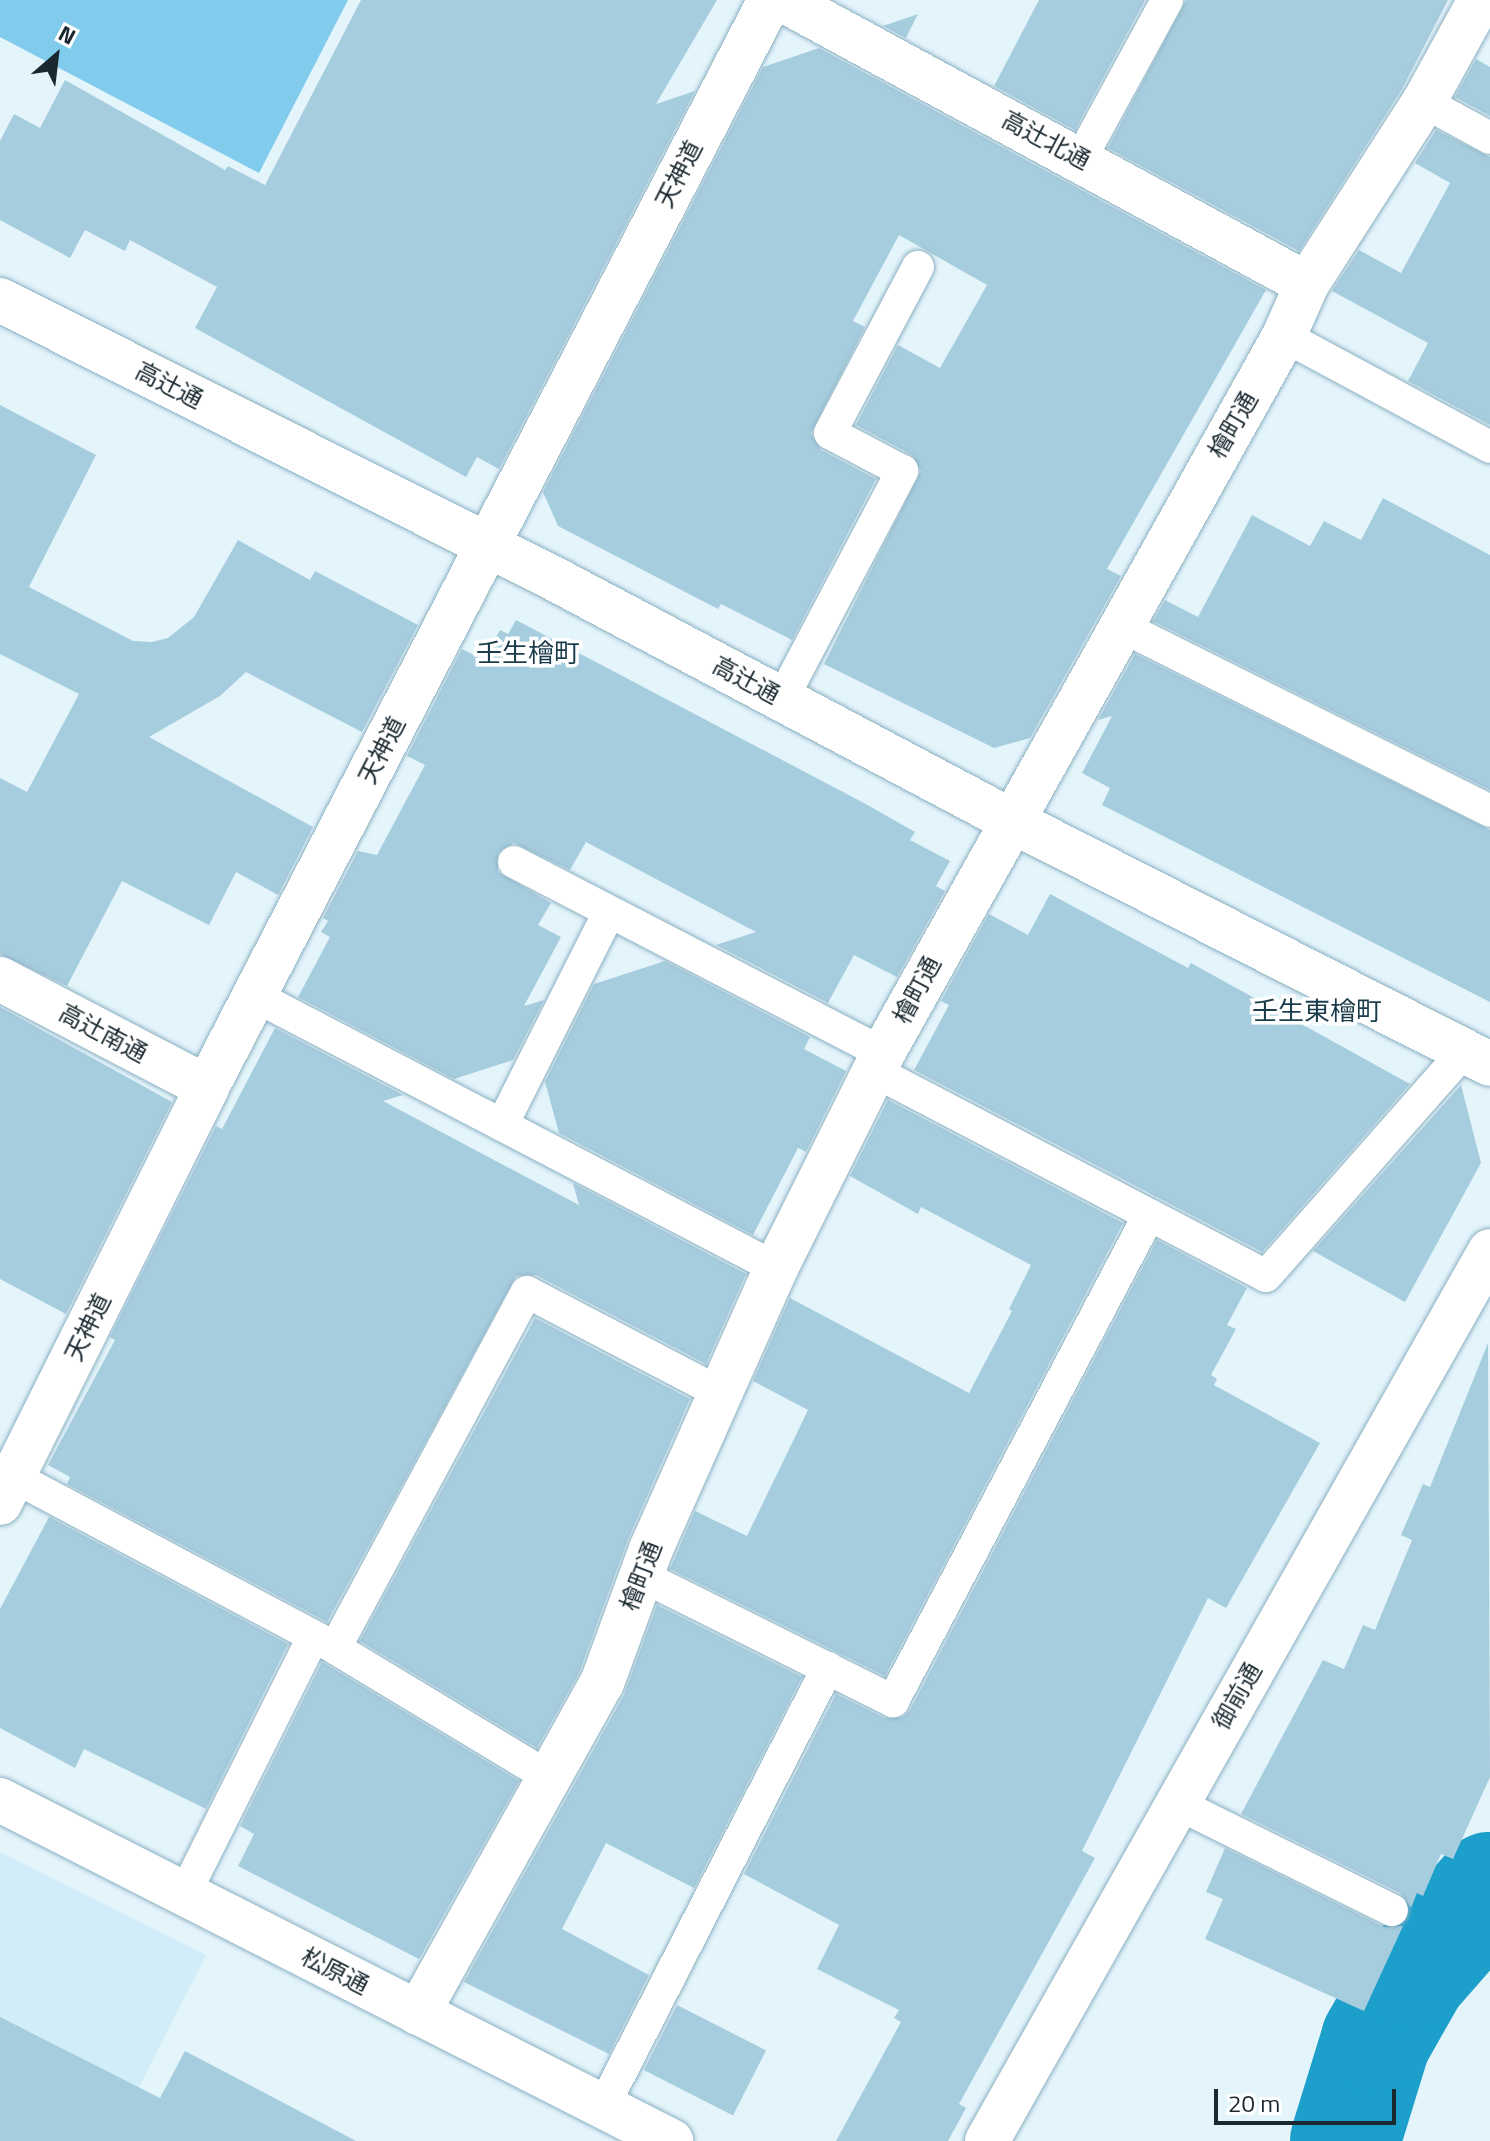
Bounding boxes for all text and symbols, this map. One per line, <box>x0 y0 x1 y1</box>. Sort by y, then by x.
north arrow <box>16 16 96 96</box>
text: N <box>53 16 82 53</box>
street label: 高辻北通 <box>997 105 1095 175</box>
street label: 天神道 <box>650 135 708 213</box>
street label: 高辻通 <box>130 356 208 414</box>
street label: 檜町通 <box>1203 387 1263 463</box>
district label: 壬生檜町 <box>476 637 580 669</box>
street label: 高辻通 <box>707 650 785 710</box>
street label: 天神道 <box>353 711 411 789</box>
street label: 檜町通 <box>887 951 947 1029</box>
district label: 壬生東檜町 <box>1252 995 1382 1027</box>
street label: 高辻南通 <box>54 998 152 1068</box>
street label: 天神道 <box>59 1288 117 1366</box>
street label: 檜町通 <box>615 1537 667 1615</box>
street label: 御前通 <box>1207 1658 1267 1734</box>
street label: 松原通 <box>296 1942 374 2000</box>
scale bar <box>1218 2073 1400 2123</box>
text: 20 m <box>1228 2085 1280 2121</box>

